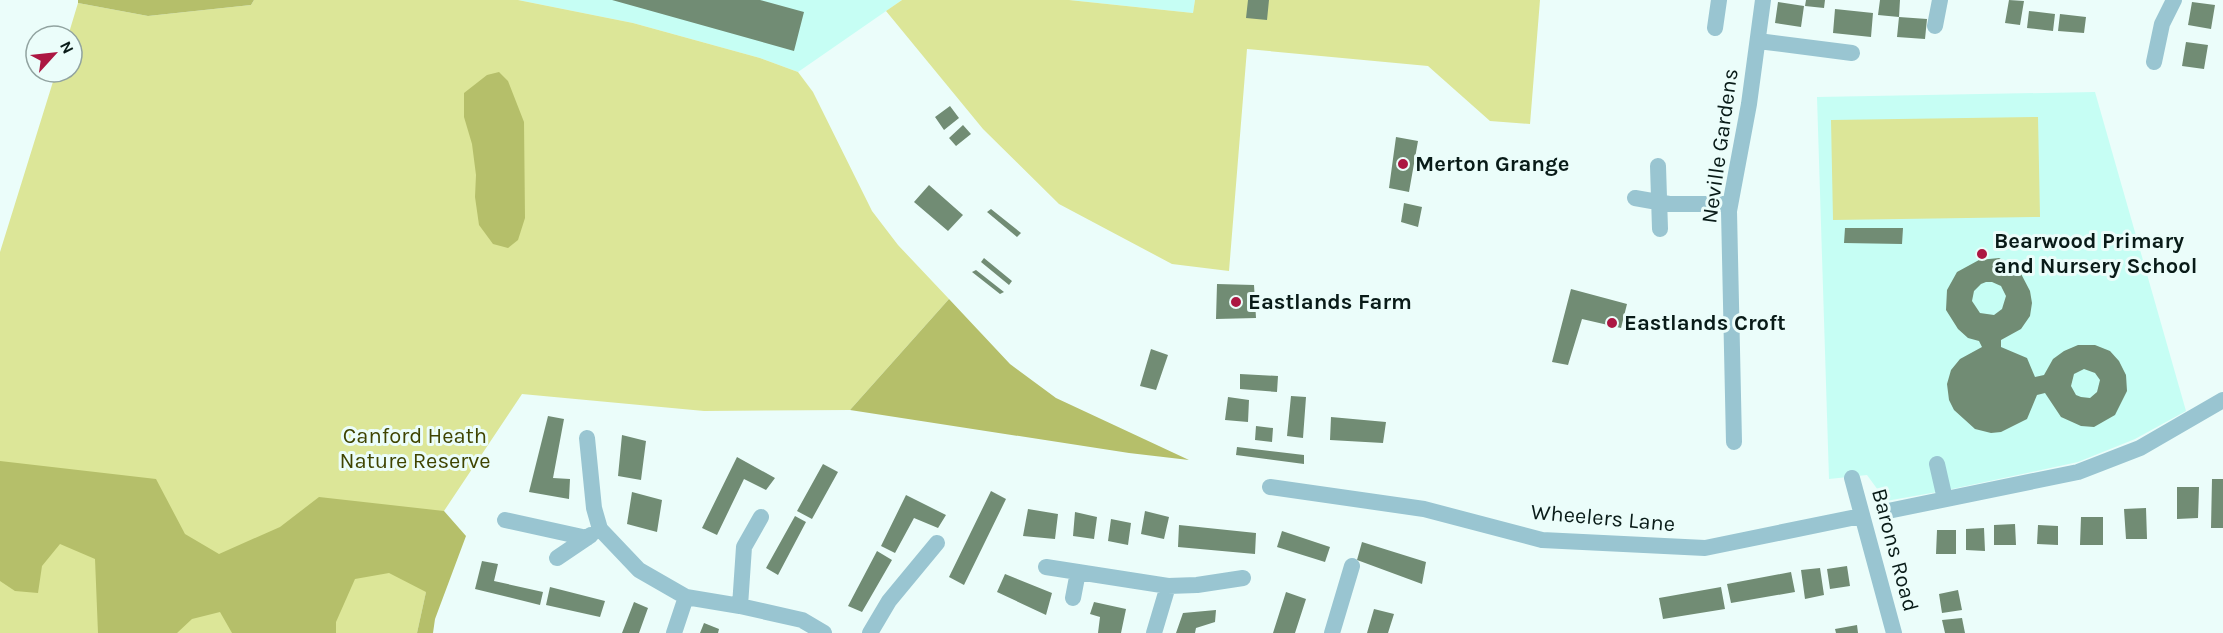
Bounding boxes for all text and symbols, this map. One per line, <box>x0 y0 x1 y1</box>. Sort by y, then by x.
north arrow <box>24 24 84 84</box>
text: N <box>56 38 78 57</box>
street label: Neville Gardens <box>1696 67 1744 225</box>
place label: Merton Grange <box>1415 151 1570 177</box>
marker: Merton Grange <box>1396 157 1410 171</box>
place label: Bearwood Primary and Nursery School <box>1994 228 2197 279</box>
marker: Bearwood Primary and Nursery School <box>1975 247 1989 261</box>
place label: Eastlands Farm <box>1248 289 1412 315</box>
marker: Eastlands Farm <box>1229 295 1243 309</box>
place label: Eastlands Croft <box>1624 310 1786 336</box>
marker: Eastlands Croft <box>1605 316 1619 330</box>
park label: Canford Heath Nature Reserve <box>339 423 491 474</box>
street label: Barons Road <box>1866 486 1924 614</box>
street label: Wheelers Lane <box>1530 499 1676 537</box>

